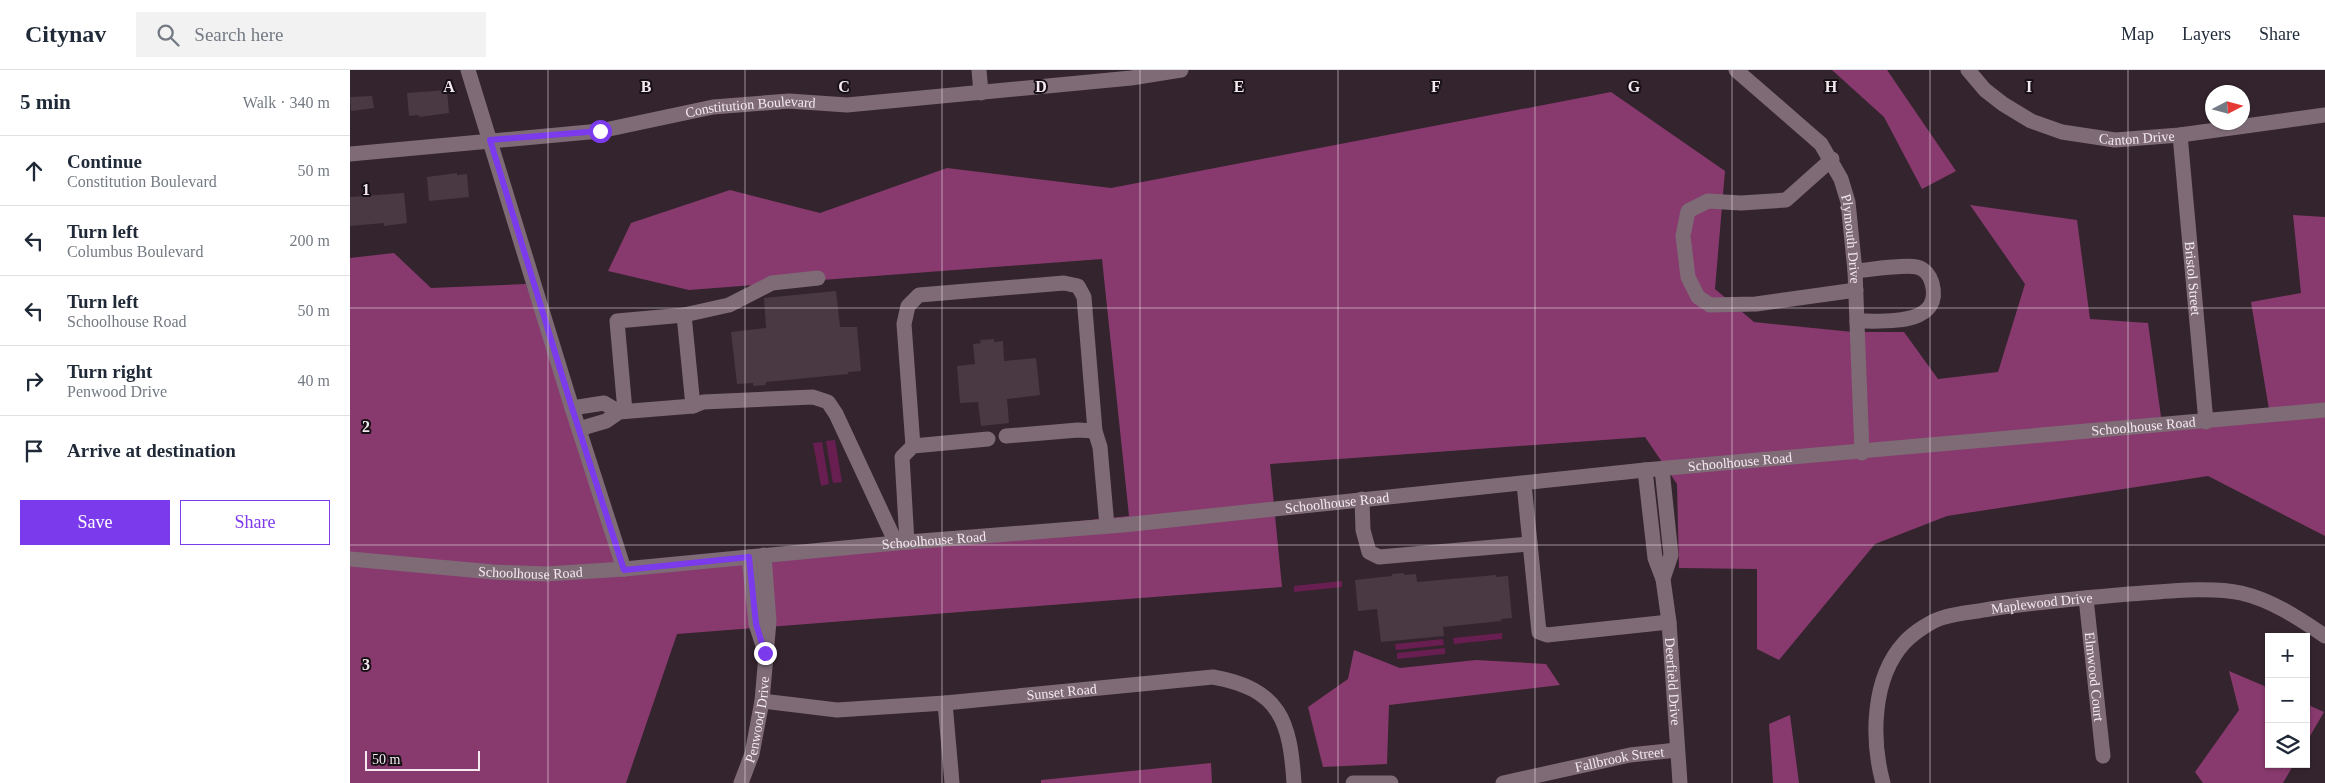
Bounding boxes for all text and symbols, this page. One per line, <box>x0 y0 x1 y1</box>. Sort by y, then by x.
search box <box>136 12 486 57</box>
text: Citynav <box>25 21 106 47</box>
icon: search <box>154 21 182 49</box>
text: Search here <box>194 24 283 45</box>
text: Map <box>2121 24 2154 44</box>
text: Layers <box>2182 24 2231 44</box>
text: Share <box>2259 24 2300 44</box>
text: A <box>443 78 455 95</box>
text: B <box>641 78 652 95</box>
text: C <box>838 78 850 95</box>
text: D <box>1035 78 1047 95</box>
text: E <box>1234 78 1244 95</box>
text: F <box>1431 78 1441 95</box>
text: G <box>1628 78 1641 95</box>
text: H <box>1825 78 1838 95</box>
text: I <box>2026 78 2032 95</box>
north arrow <box>2205 85 2250 130</box>
text: 5 min <box>20 90 71 114</box>
text: Walk · 340 m <box>243 94 330 111</box>
street label: Constitution Boulevard <box>684 94 816 121</box>
route start <box>589 120 612 143</box>
street label: Canton Drive <box>2098 128 2175 148</box>
text: Continue <box>67 151 142 172</box>
icon: ahead <box>20 157 48 185</box>
text: 50 m <box>298 162 330 179</box>
text: Constitution Boulevard <box>67 173 217 190</box>
text: 1 <box>362 181 370 198</box>
street label: Plymouth Drive <box>1838 192 1862 284</box>
text: Turn left <box>67 221 139 242</box>
icon: left <box>20 227 48 255</box>
text: 200 m <box>290 232 330 249</box>
street label: Bristol Street <box>2182 241 2203 316</box>
text: Columbus Boulevard <box>67 243 203 260</box>
text: Turn left <box>67 291 139 312</box>
icon: left <box>20 297 48 325</box>
text: 50 m <box>298 302 330 319</box>
text: Schoolhouse Road <box>67 313 187 330</box>
text: Turn right <box>67 361 152 382</box>
icon: right <box>20 367 48 395</box>
text: 40 m <box>298 372 330 389</box>
text: Penwood Drive <box>67 383 167 400</box>
street label: Schoolhouse Road <box>2091 414 2196 439</box>
text: 2 <box>362 418 370 435</box>
icon: arrive <box>20 437 48 465</box>
text: Arrive at destination <box>67 440 236 461</box>
street label: Schoolhouse Road <box>1687 450 1793 474</box>
street label: Schoolhouse Road <box>1284 490 1390 516</box>
button: Save <box>20 500 170 545</box>
button: Share <box>180 500 330 545</box>
street label: Schoolhouse Road <box>881 529 987 552</box>
street label: Schoolhouse Road <box>477 564 583 582</box>
street label: Maplewood Drive <box>1990 590 2093 617</box>
street label: Elmwood Court <box>2082 631 2106 722</box>
map controls <box>2265 633 2310 768</box>
button: + <box>2265 633 2310 678</box>
street label: Deerfield Drive <box>1662 637 1683 726</box>
route end <box>754 642 777 665</box>
text: 3 <box>362 656 370 673</box>
street label: Penwood Drive <box>742 676 772 765</box>
button: − <box>2265 678 2310 723</box>
street label: Sunset Road <box>1026 681 1098 703</box>
button: layers <box>2265 723 2310 768</box>
street label: Fallbrook Street <box>1573 744 1665 775</box>
scale bar <box>365 748 480 771</box>
text: 50 m <box>372 752 400 767</box>

